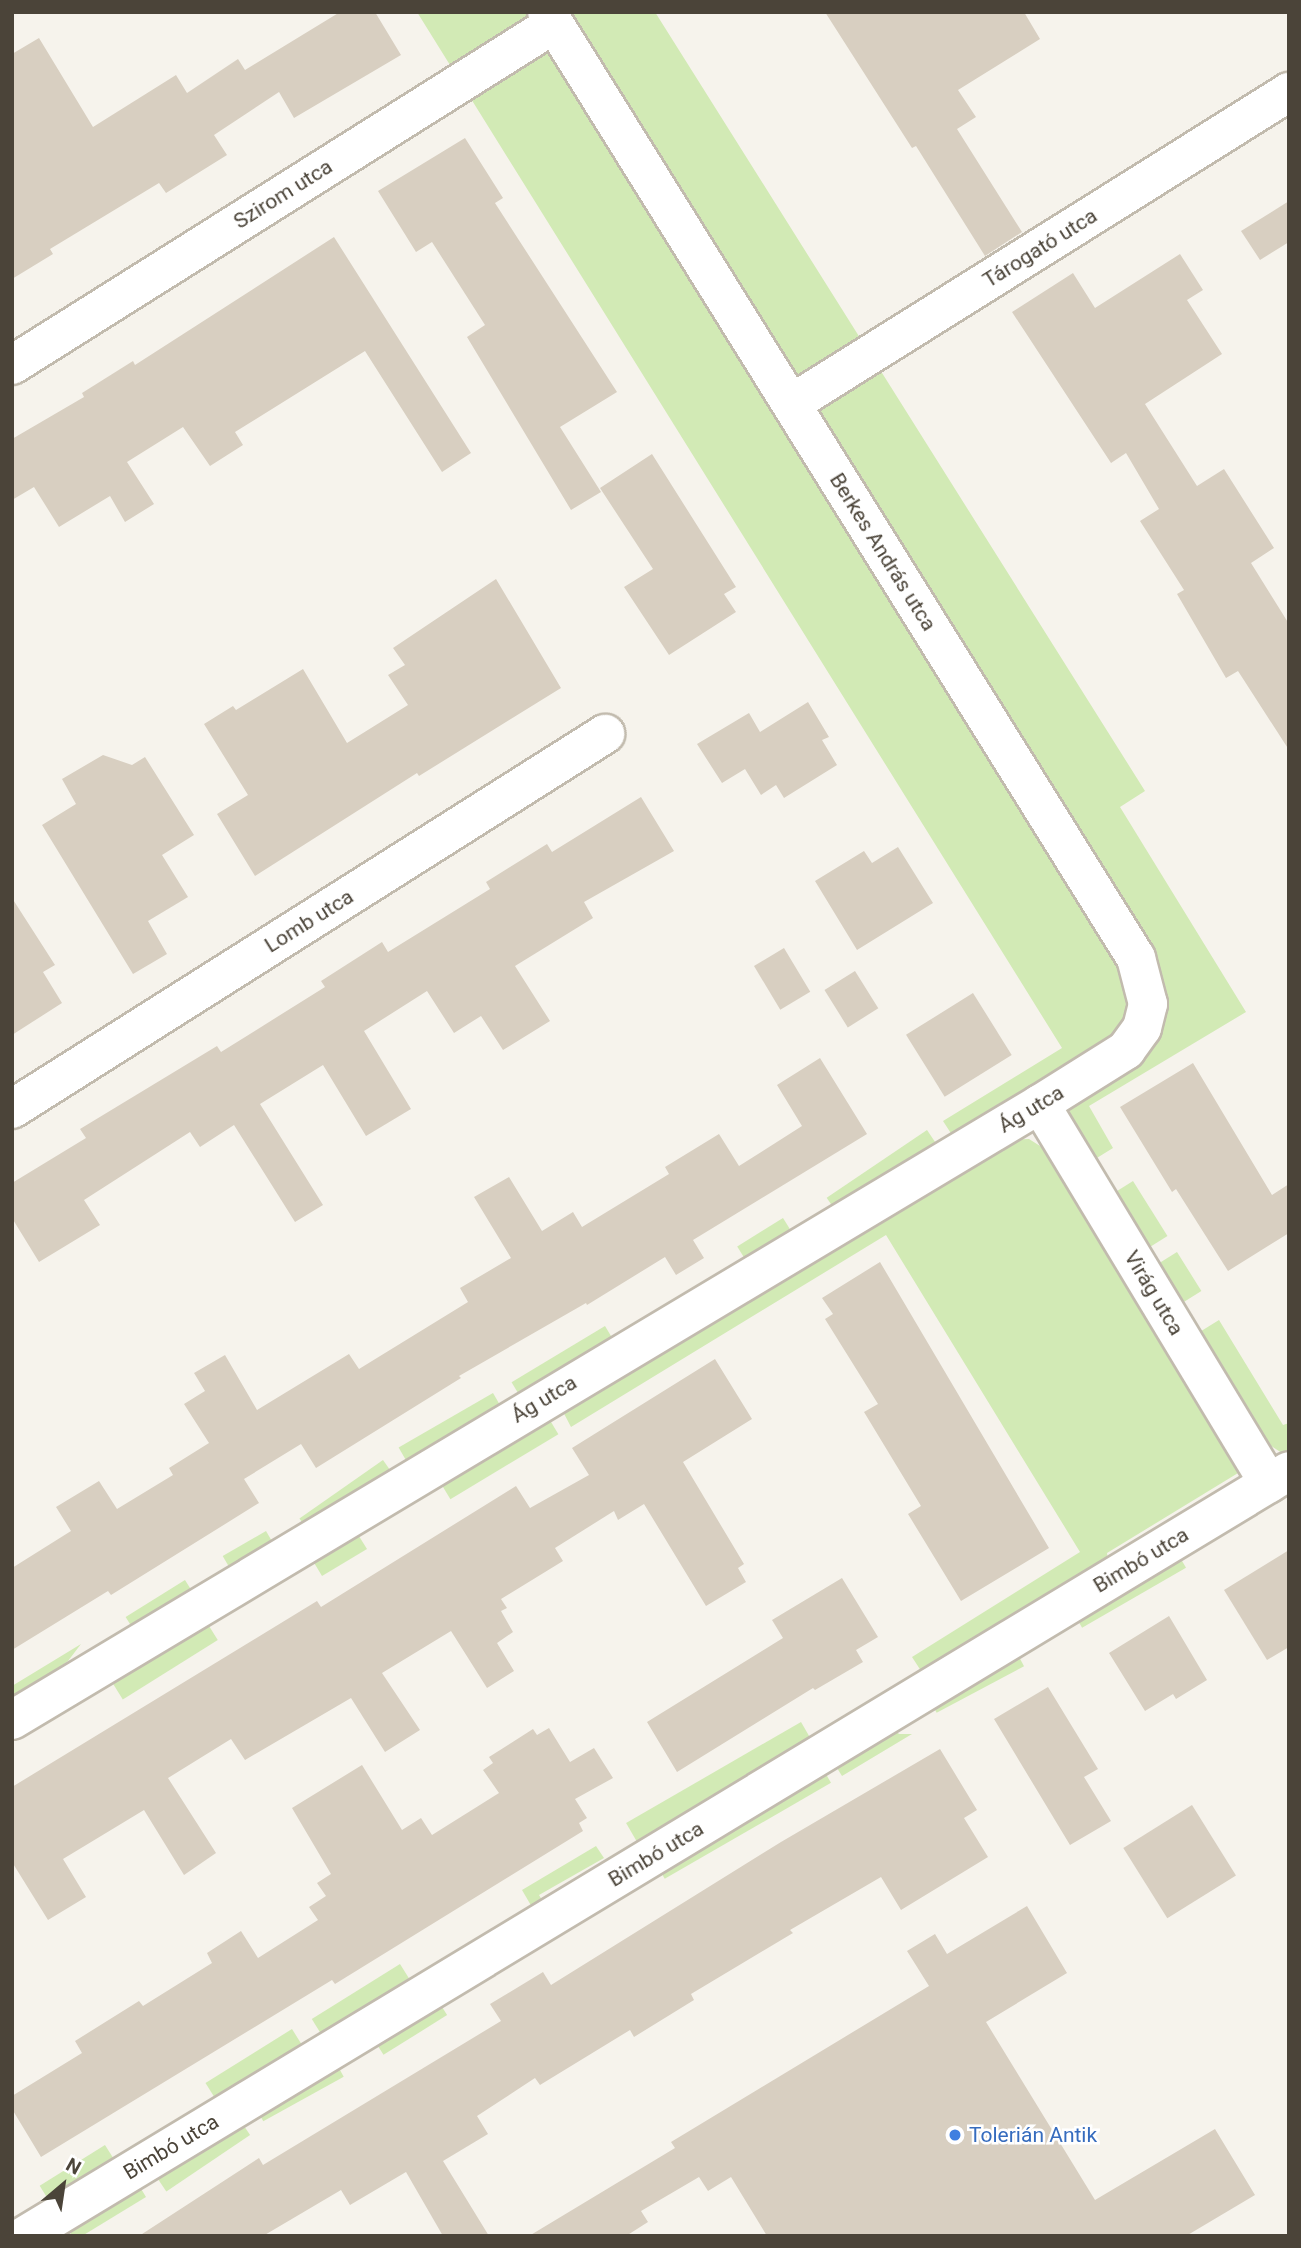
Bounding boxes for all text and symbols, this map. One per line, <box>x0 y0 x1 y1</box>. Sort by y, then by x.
street label: Szirom utca <box>229 154 337 234</box>
street label: Tárogató utca <box>978 203 1102 293</box>
street label: Berkes András utca <box>824 469 942 635</box>
street label: Lomb utca <box>260 884 358 958</box>
street label: Ág utca <box>994 1080 1068 1138</box>
street label: Virág utca <box>1119 1246 1189 1340</box>
street label: Ág utca <box>507 1370 581 1428</box>
street label: Bimbó utca <box>1089 1522 1193 1598</box>
street label: Bimbó utca <box>604 1816 708 1892</box>
street label: Bimbó utca <box>119 2109 223 2185</box>
place label: Tolerián Antik <box>969 2122 1097 2148</box>
marker: Tolerián Antik <box>947 2127 963 2143</box>
north arrow <box>28 2150 98 2220</box>
text: N <box>62 2153 85 2180</box>

